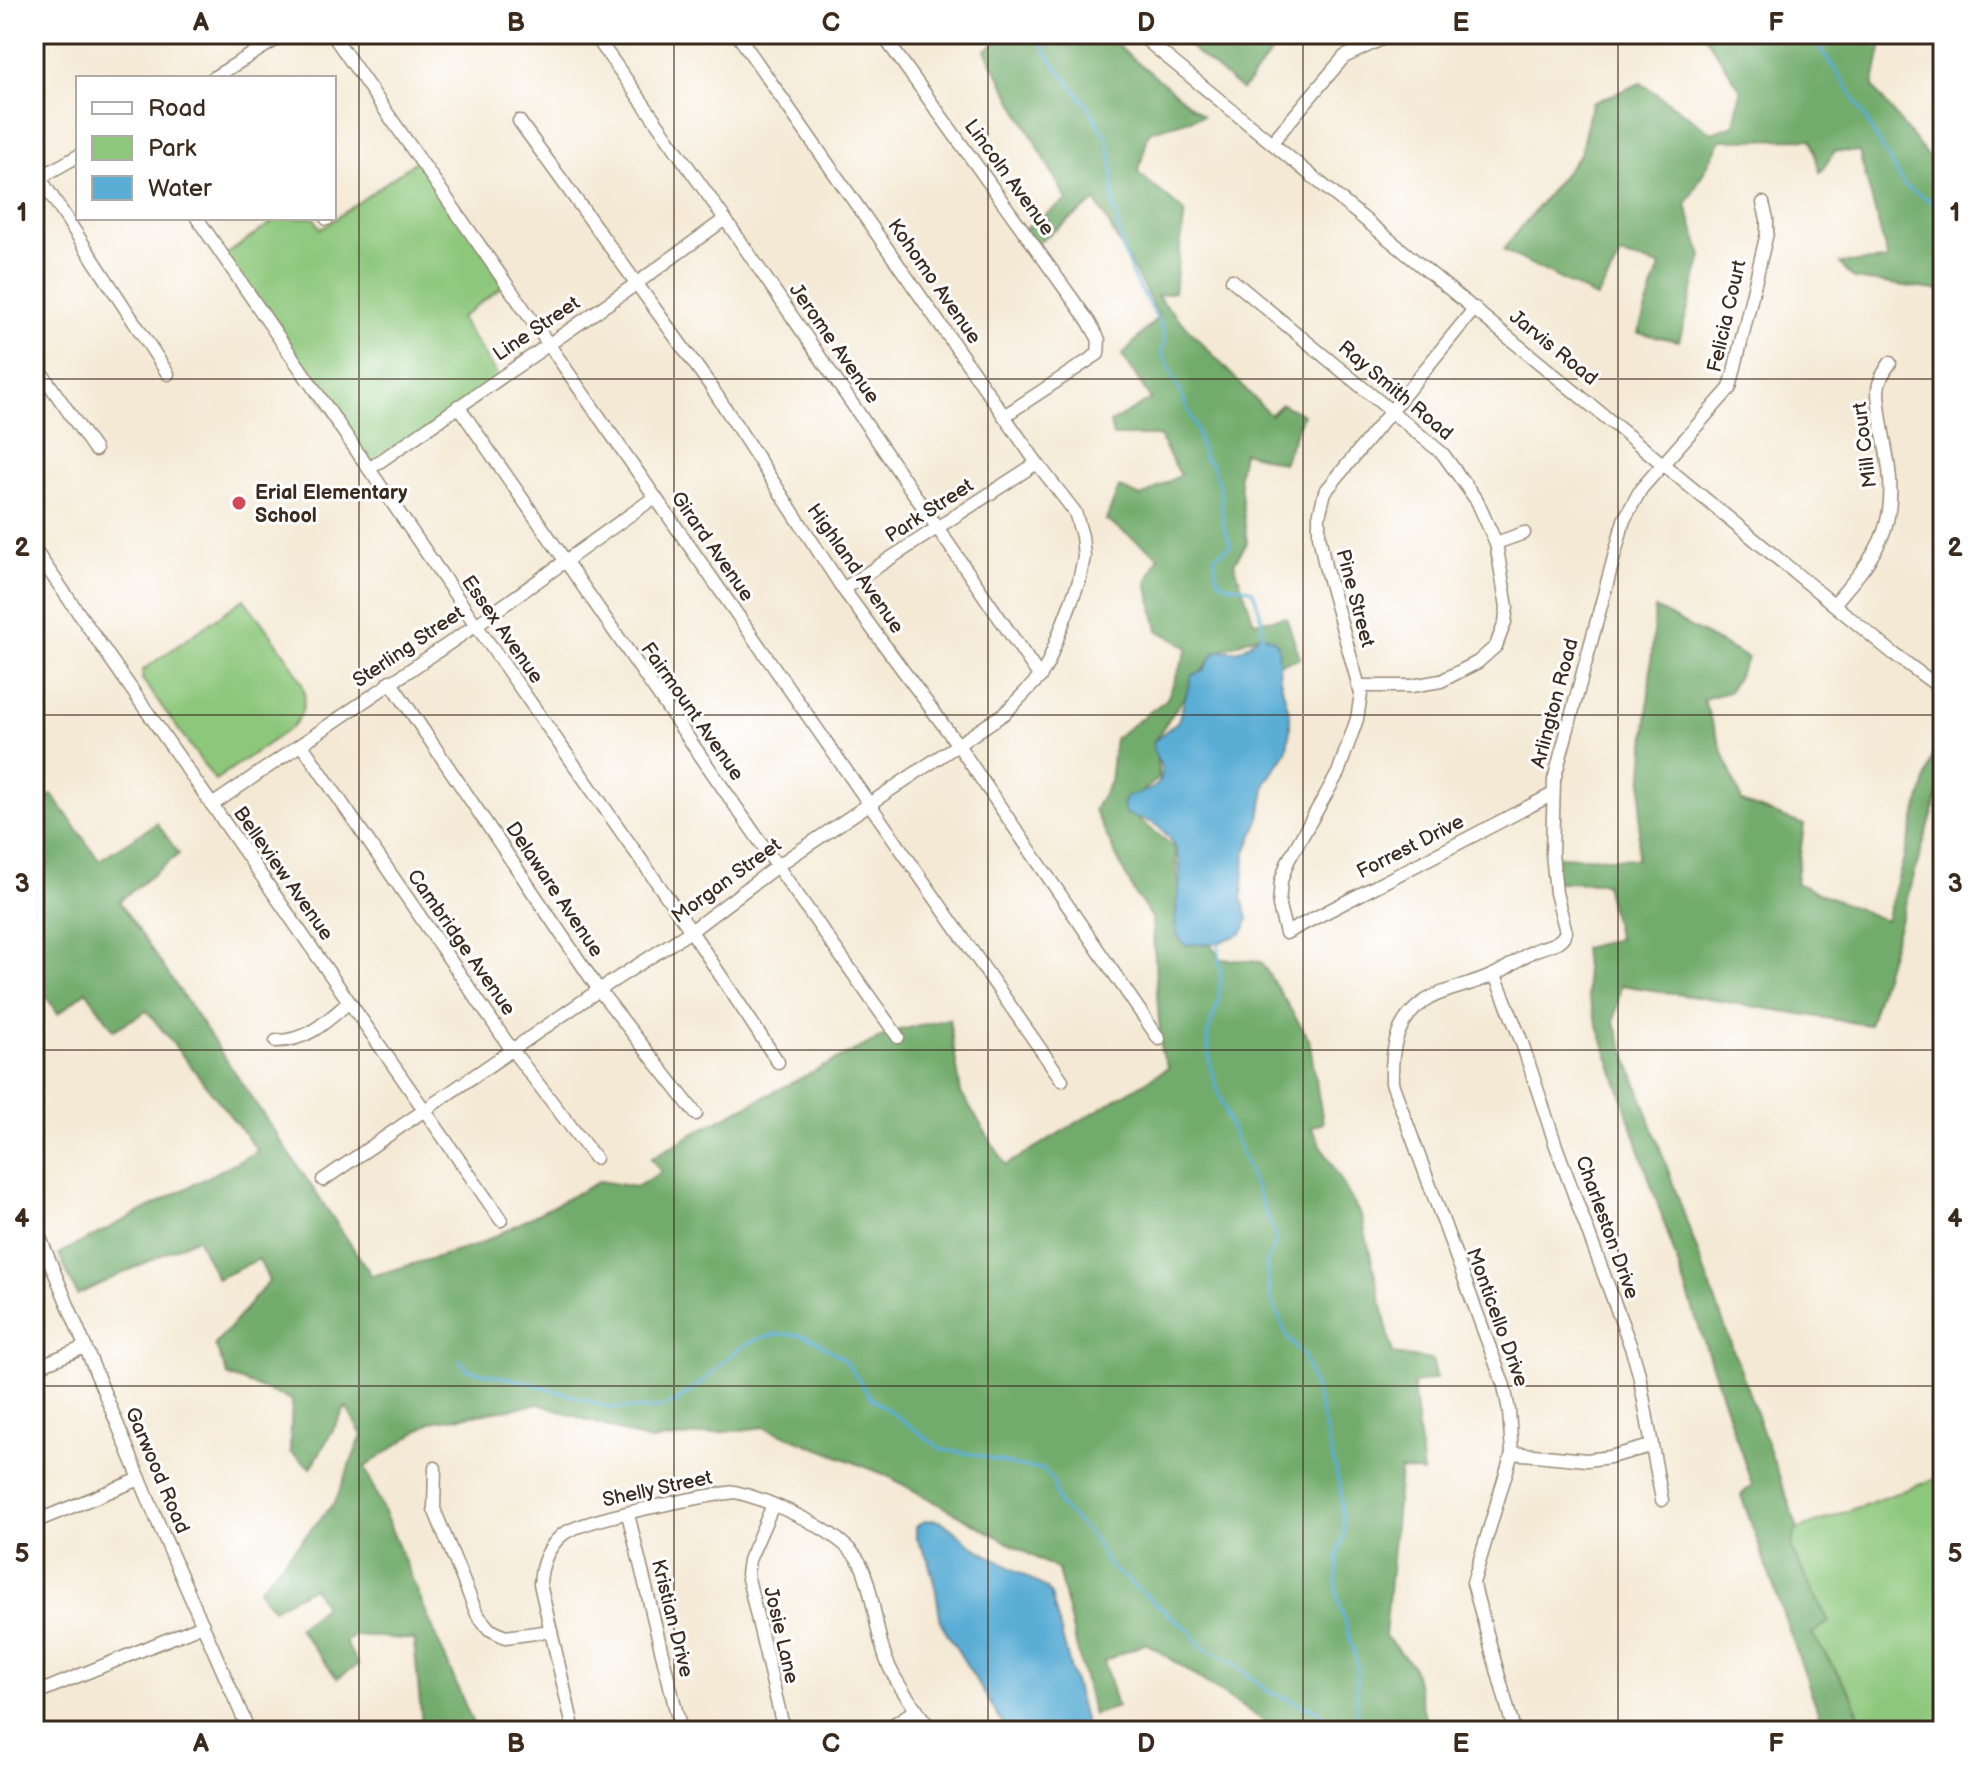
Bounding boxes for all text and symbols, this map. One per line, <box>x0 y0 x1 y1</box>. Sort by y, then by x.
text: A <box>192 8 209 39</box>
text: B <box>507 8 525 39</box>
text: C <box>822 8 840 39</box>
text: D <box>1137 8 1155 39</box>
text: E <box>1453 8 1470 39</box>
text: F <box>1768 8 1784 39</box>
legend <box>76 76 336 220</box>
text: Road <box>148 94 206 123</box>
street label: Lincoln Avenue <box>959 115 1059 240</box>
text: Park <box>148 134 196 163</box>
text: Water <box>148 174 212 203</box>
text: 1 <box>17 198 27 229</box>
text: 1 <box>1950 198 1960 229</box>
street label: Kohomo Avenue <box>882 215 986 349</box>
street label: Felicia Court <box>1702 258 1752 375</box>
street label: Jerome Avenue <box>784 279 885 408</box>
street label: Line Street <box>489 291 584 367</box>
street label: Jarvis Road <box>1504 305 1602 391</box>
street label: Ray Smith Road <box>1333 336 1458 446</box>
street label: Mill Court <box>1848 401 1882 489</box>
street label: Park Street <box>881 474 978 548</box>
place label: Erial Elementary School <box>255 481 408 528</box>
street label: Girard Avenue <box>665 487 759 606</box>
marker: Erial Elementary School <box>230 494 248 512</box>
street label: Highland Avenue <box>802 499 909 638</box>
text: 2 <box>14 533 30 564</box>
text: 2 <box>1947 533 1963 564</box>
street label: Pine Street <box>1330 547 1380 650</box>
street label: Essex Avenue <box>456 571 548 688</box>
street label: Sterling Street <box>349 601 469 693</box>
street label: Arlington Road <box>1526 636 1584 771</box>
street label: Fairmount Avenue <box>636 638 749 785</box>
street label: Belleview Avenue <box>228 802 338 945</box>
street label: Forrest Drive <box>1353 810 1468 884</box>
street label: Delaware Avenue <box>500 818 608 962</box>
street label: Morgan Street <box>667 833 786 929</box>
street label: Cambridge Avenue <box>402 865 521 1020</box>
text: 3 <box>14 869 30 900</box>
text: 3 <box>1947 869 1963 900</box>
street label: Charleston Drive <box>1570 1153 1644 1302</box>
text: 4 <box>14 1204 30 1235</box>
text: 4 <box>1947 1204 1963 1235</box>
street label: Monticello Drive <box>1461 1245 1533 1390</box>
street label: Garwood Road <box>120 1404 194 1537</box>
street label: Shelly Street <box>600 1466 714 1512</box>
text: 5 <box>14 1539 30 1570</box>
text: 5 <box>1947 1539 1963 1570</box>
street label: Kristian Drive <box>646 1557 698 1680</box>
street label: Josie Lane <box>758 1584 804 1686</box>
text: A <box>192 1729 209 1760</box>
text: B <box>507 1729 525 1760</box>
text: C <box>822 1729 840 1760</box>
text: D <box>1137 1729 1155 1760</box>
text: E <box>1453 1729 1470 1760</box>
text: F <box>1768 1729 1784 1760</box>

